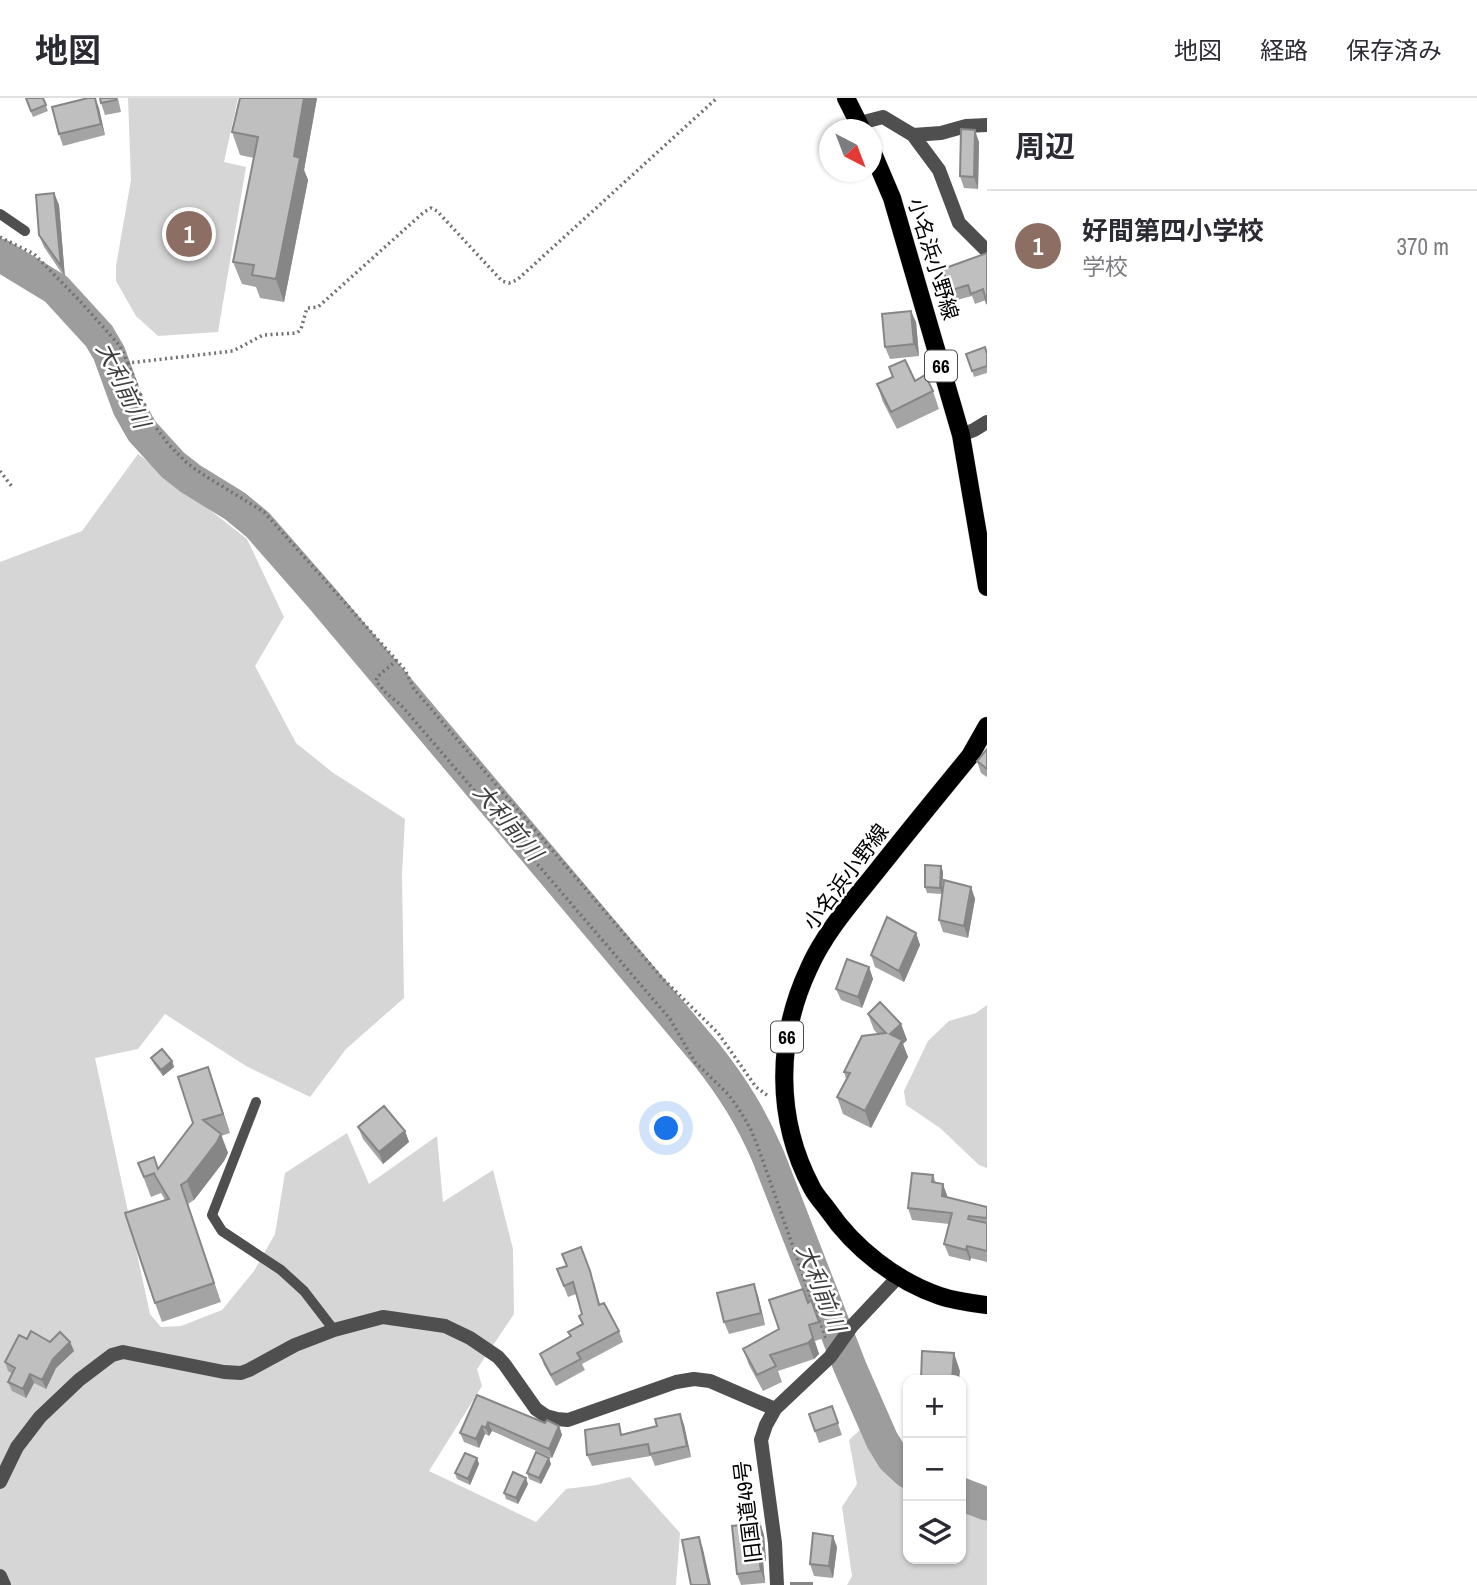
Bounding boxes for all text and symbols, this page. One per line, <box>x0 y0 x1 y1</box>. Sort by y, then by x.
text: 地図 <box>35 28 101 72</box>
text: 地図 <box>1174 34 1222 66</box>
text: 経路 <box>1260 34 1308 66</box>
text: 保存済み <box>1346 34 1442 66</box>
north arrow <box>819 119 882 182</box>
text: 周辺 <box>1015 126 1075 166</box>
street label: 小名浜小野線 <box>901 194 966 323</box>
pin: 1 <box>166 208 212 260</box>
text: 好間第四小学校 <box>1082 213 1264 248</box>
text: 1 <box>1033 231 1043 262</box>
text: 370 m <box>1397 231 1449 262</box>
text: 学校 <box>1082 251 1128 282</box>
water label: 大利前川 <box>89 337 159 436</box>
road number: 66 <box>925 350 957 382</box>
water label: 大利前川 <box>467 776 552 869</box>
street label: 小名浜小野線 <box>796 818 895 936</box>
road number: 66 <box>771 1021 803 1052</box>
your location <box>649 1111 683 1145</box>
water label: 大利前川 <box>790 1239 854 1339</box>
map controls <box>903 1375 966 1564</box>
button: + <box>903 1375 966 1438</box>
button: − <box>903 1438 966 1501</box>
street label: 旧国道49号 <box>727 1459 768 1565</box>
button: layers <box>903 1501 966 1564</box>

